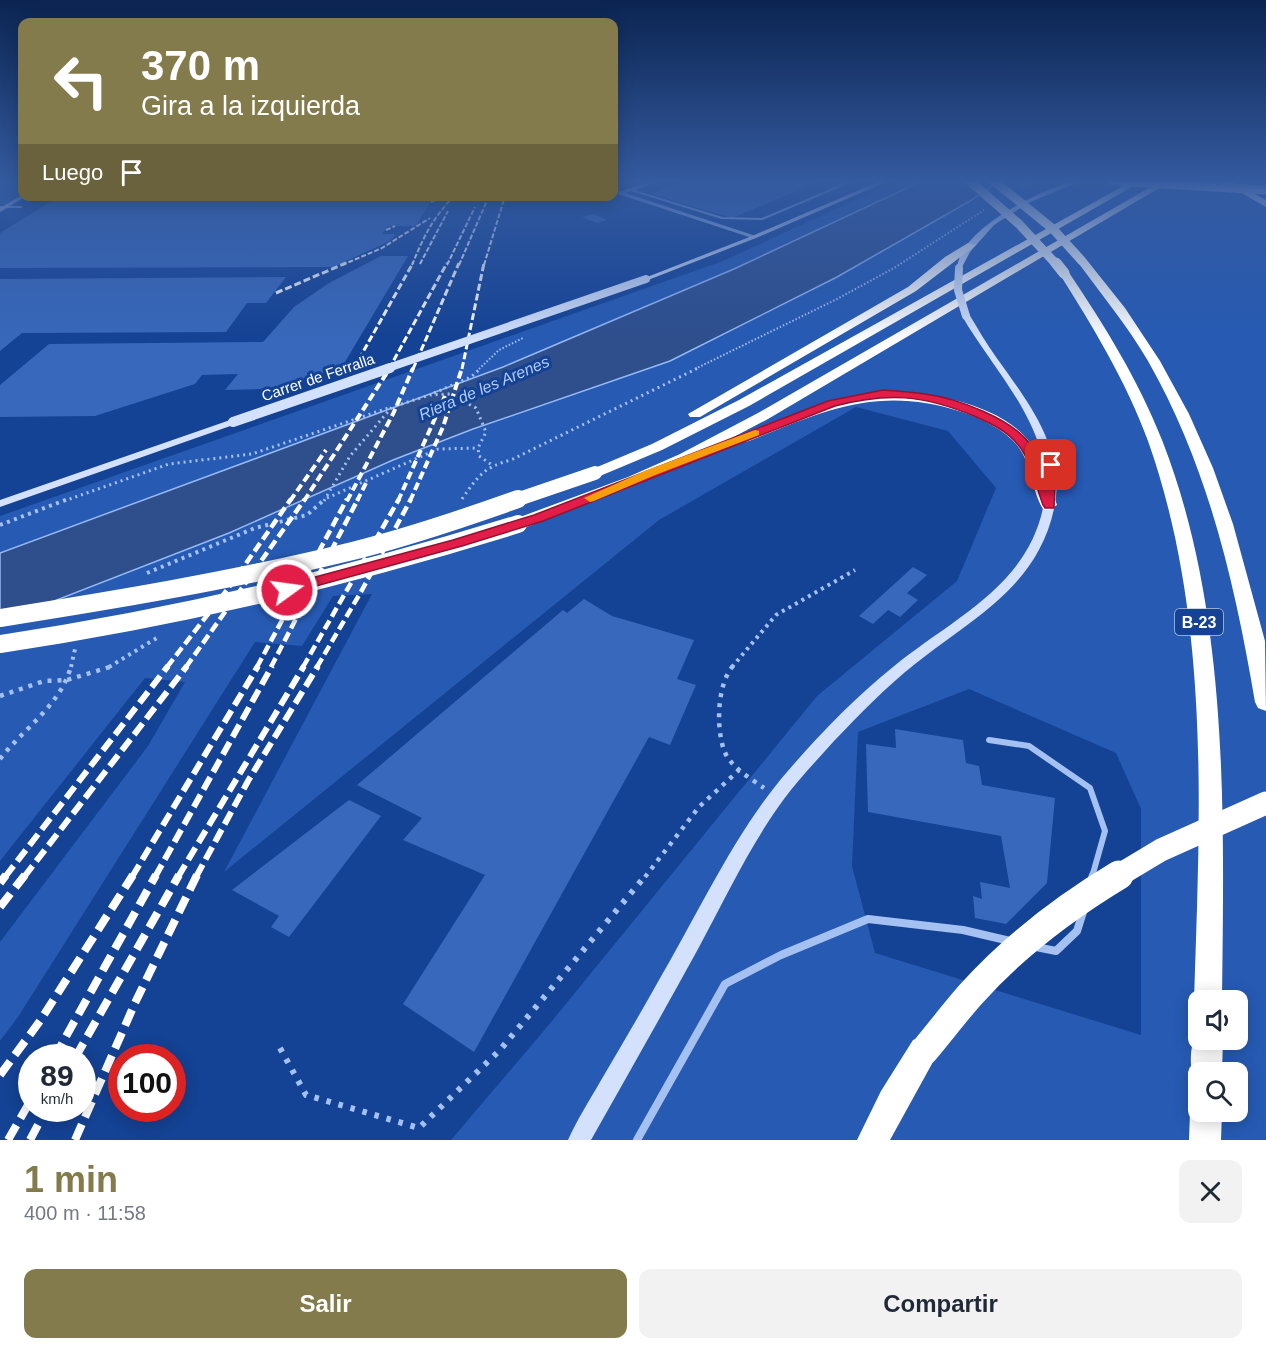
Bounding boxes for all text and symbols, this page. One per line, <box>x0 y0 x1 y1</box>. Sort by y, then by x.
icon: left <box>42 42 120 120</box>
text: 370 m <box>141 42 260 89</box>
text: Gira a la izquierda <box>141 91 360 121</box>
icon: arrive <box>115 156 148 189</box>
text: Luego <box>42 160 103 185</box>
street label: Carrer de Ferralla <box>259 349 377 404</box>
water label: Riera de les Arenes <box>416 353 552 423</box>
pin <box>1025 439 1076 490</box>
icon: arrive <box>1034 448 1067 481</box>
position arrow <box>255 558 319 622</box>
road number: B-23 <box>1175 609 1223 635</box>
map controls <box>1188 990 1248 1122</box>
button: sound <box>1188 990 1248 1050</box>
speed limit sign: 100 <box>108 1044 186 1122</box>
text: 89 <box>40 1059 74 1092</box>
button: search <box>1188 1062 1248 1122</box>
text: km/h <box>41 1090 73 1107</box>
text: 1 min <box>24 1159 118 1200</box>
button: close <box>1179 1160 1242 1223</box>
text: 400 m · 11:58 <box>24 1202 146 1224</box>
button: Salir <box>24 1269 627 1338</box>
button: Compartir <box>639 1269 1242 1338</box>

